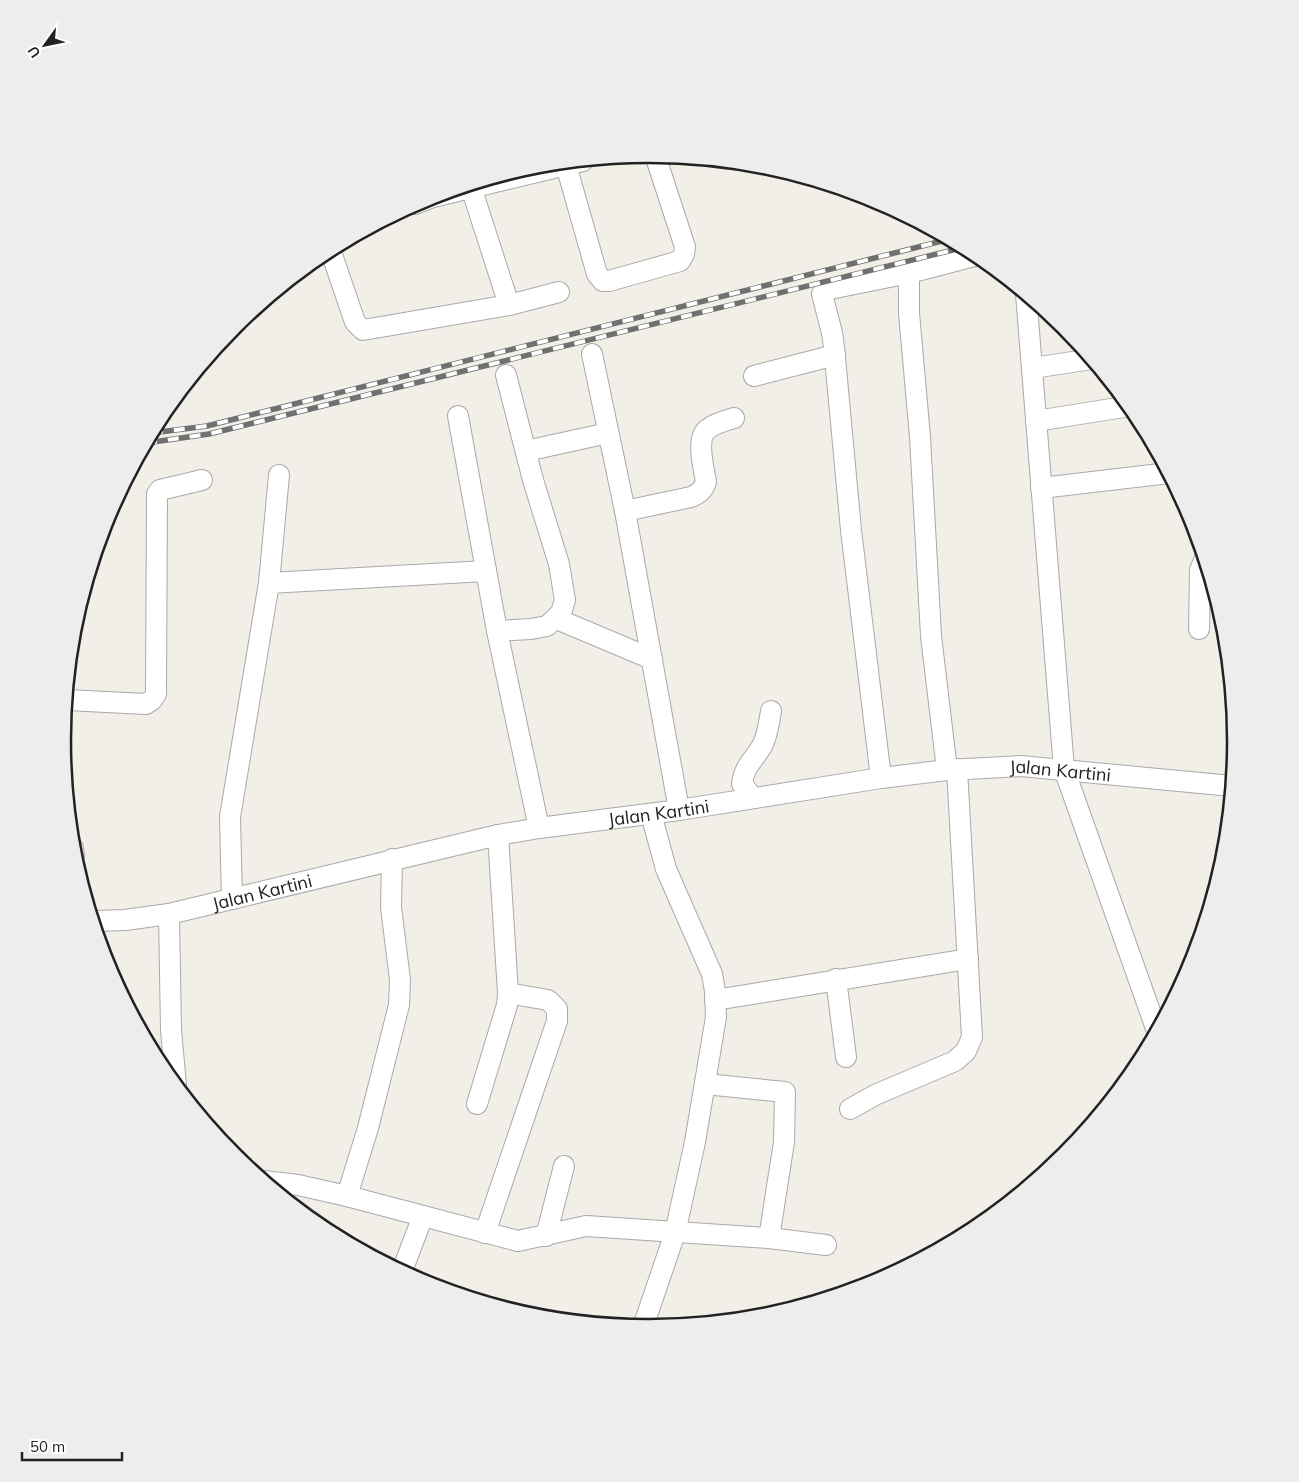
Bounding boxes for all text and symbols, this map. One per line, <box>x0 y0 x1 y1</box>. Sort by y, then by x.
north arrow <box>20 20 70 70</box>
text: U <box>24 43 44 61</box>
street label: Jalan Kartini <box>1009 754 1112 786</box>
street label: Jalan Kartini <box>607 794 711 831</box>
street label: Jalan Kartini <box>210 869 314 915</box>
scale bar <box>22 1430 122 1462</box>
text: 50 m <box>30 1437 65 1456</box>

